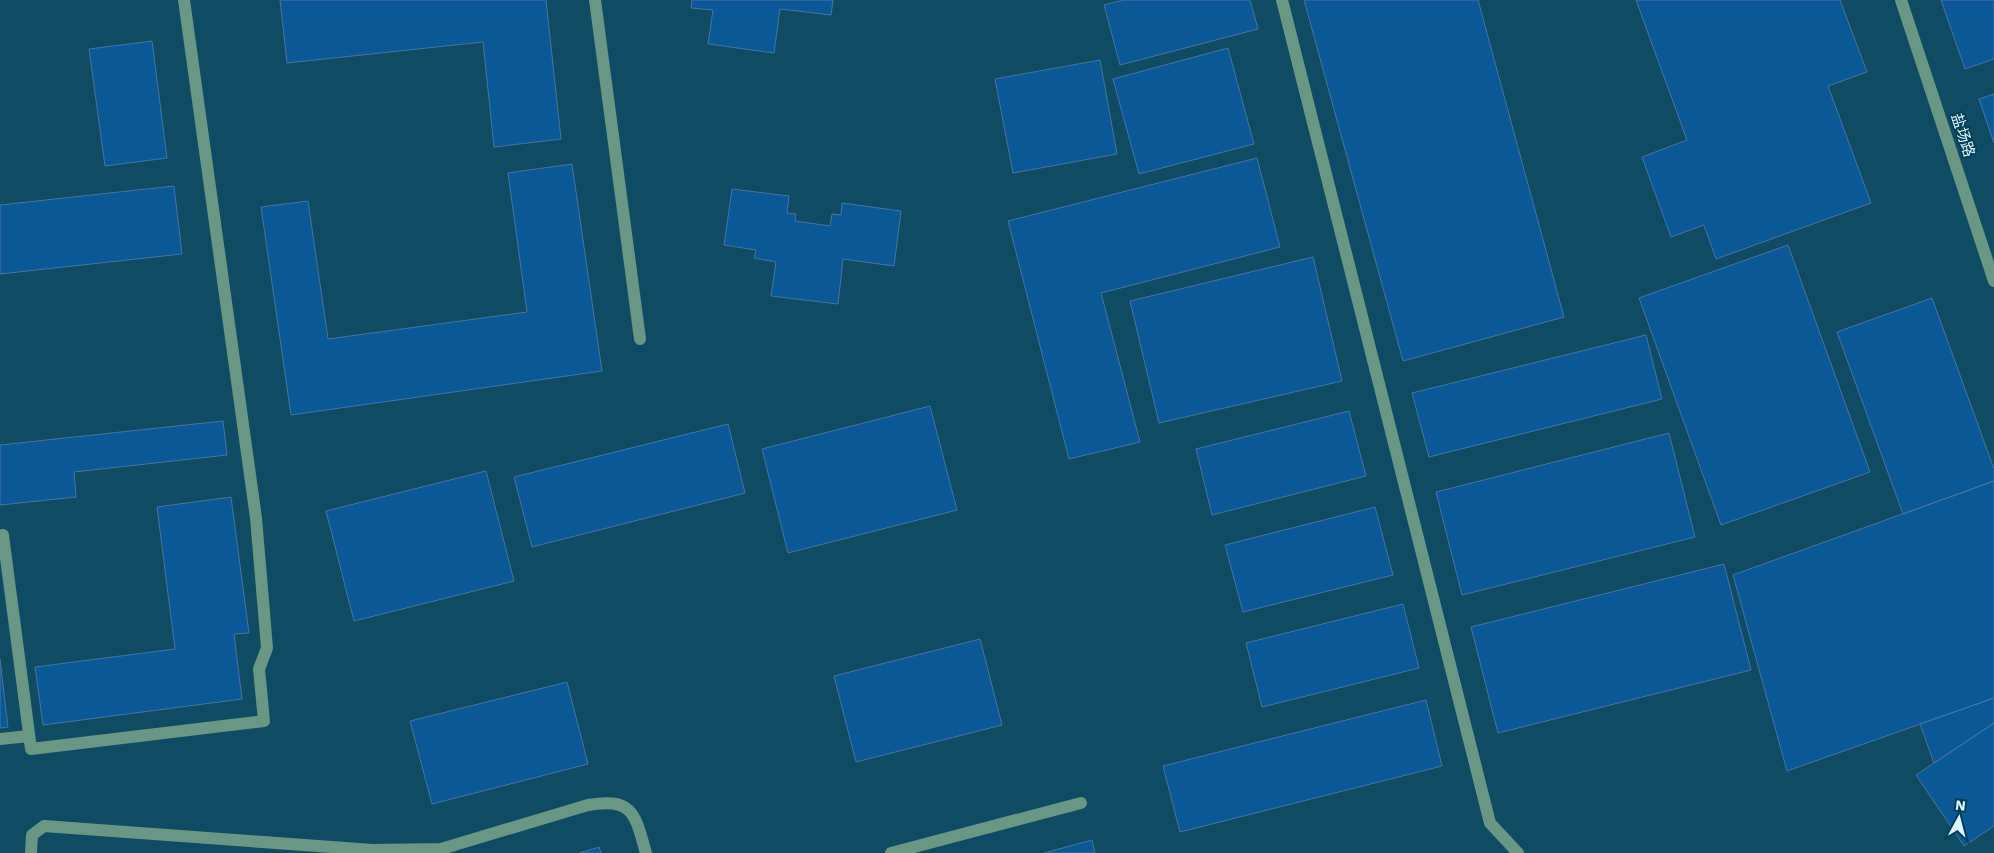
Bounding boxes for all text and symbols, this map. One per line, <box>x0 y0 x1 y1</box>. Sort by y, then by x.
street label: 盐场路 <box>1947 111 1979 159</box>
north arrow <box>1934 793 1984 843</box>
text: N <box>1954 797 1967 814</box>

